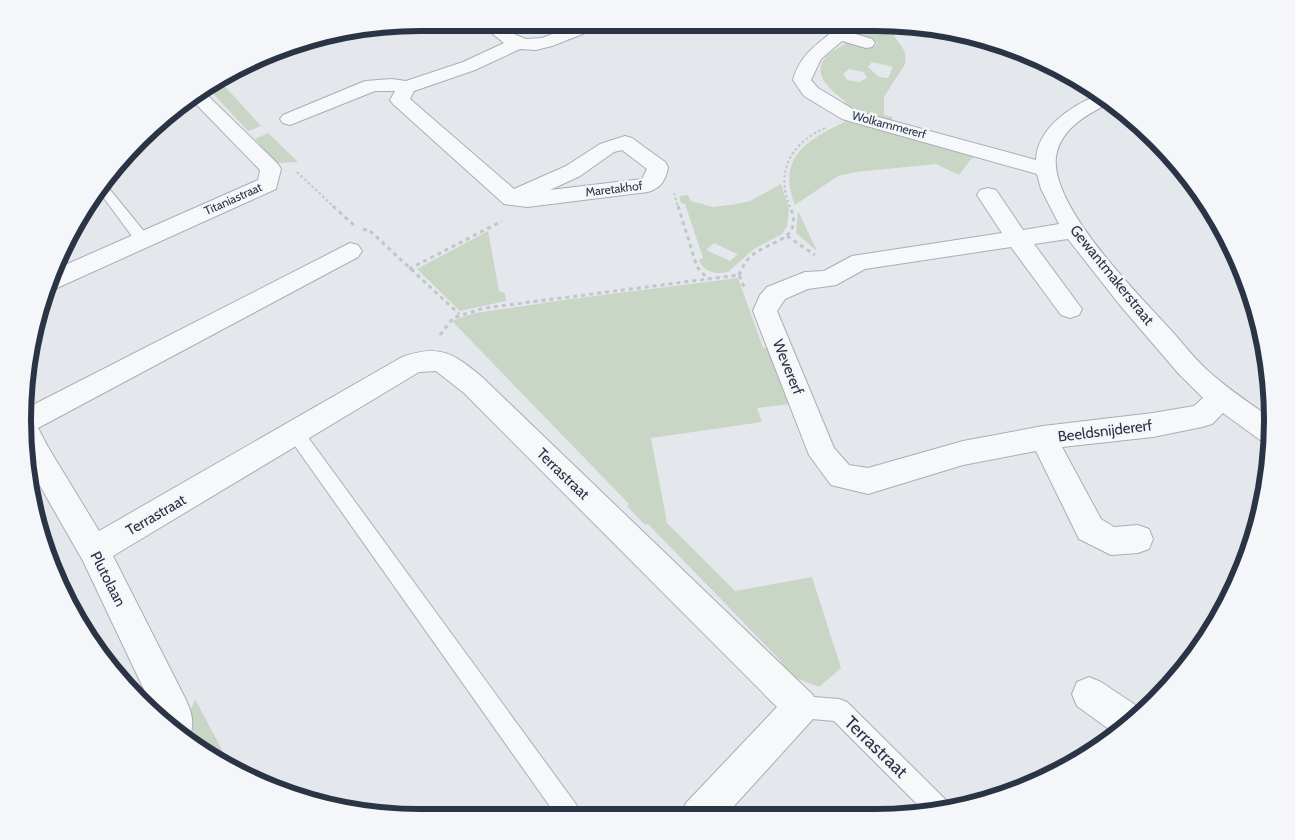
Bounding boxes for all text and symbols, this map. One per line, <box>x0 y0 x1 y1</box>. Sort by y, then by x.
street label: Wolkammererf <box>850 107 928 142</box>
street label: Maretakhof <box>585 178 643 199</box>
street label: Titaniastraat <box>202 179 264 218</box>
street label: Gewantmakerstraat <box>1066 221 1158 329</box>
street label: Wevererf <box>769 337 807 397</box>
street label: Beeldsnijdererf <box>1057 416 1153 446</box>
street label: Terrastraat <box>533 445 593 503</box>
street label: Terrastraat <box>123 491 189 539</box>
street label: Plutolaan <box>86 548 130 610</box>
street label: Terrastraat <box>840 711 912 783</box>

